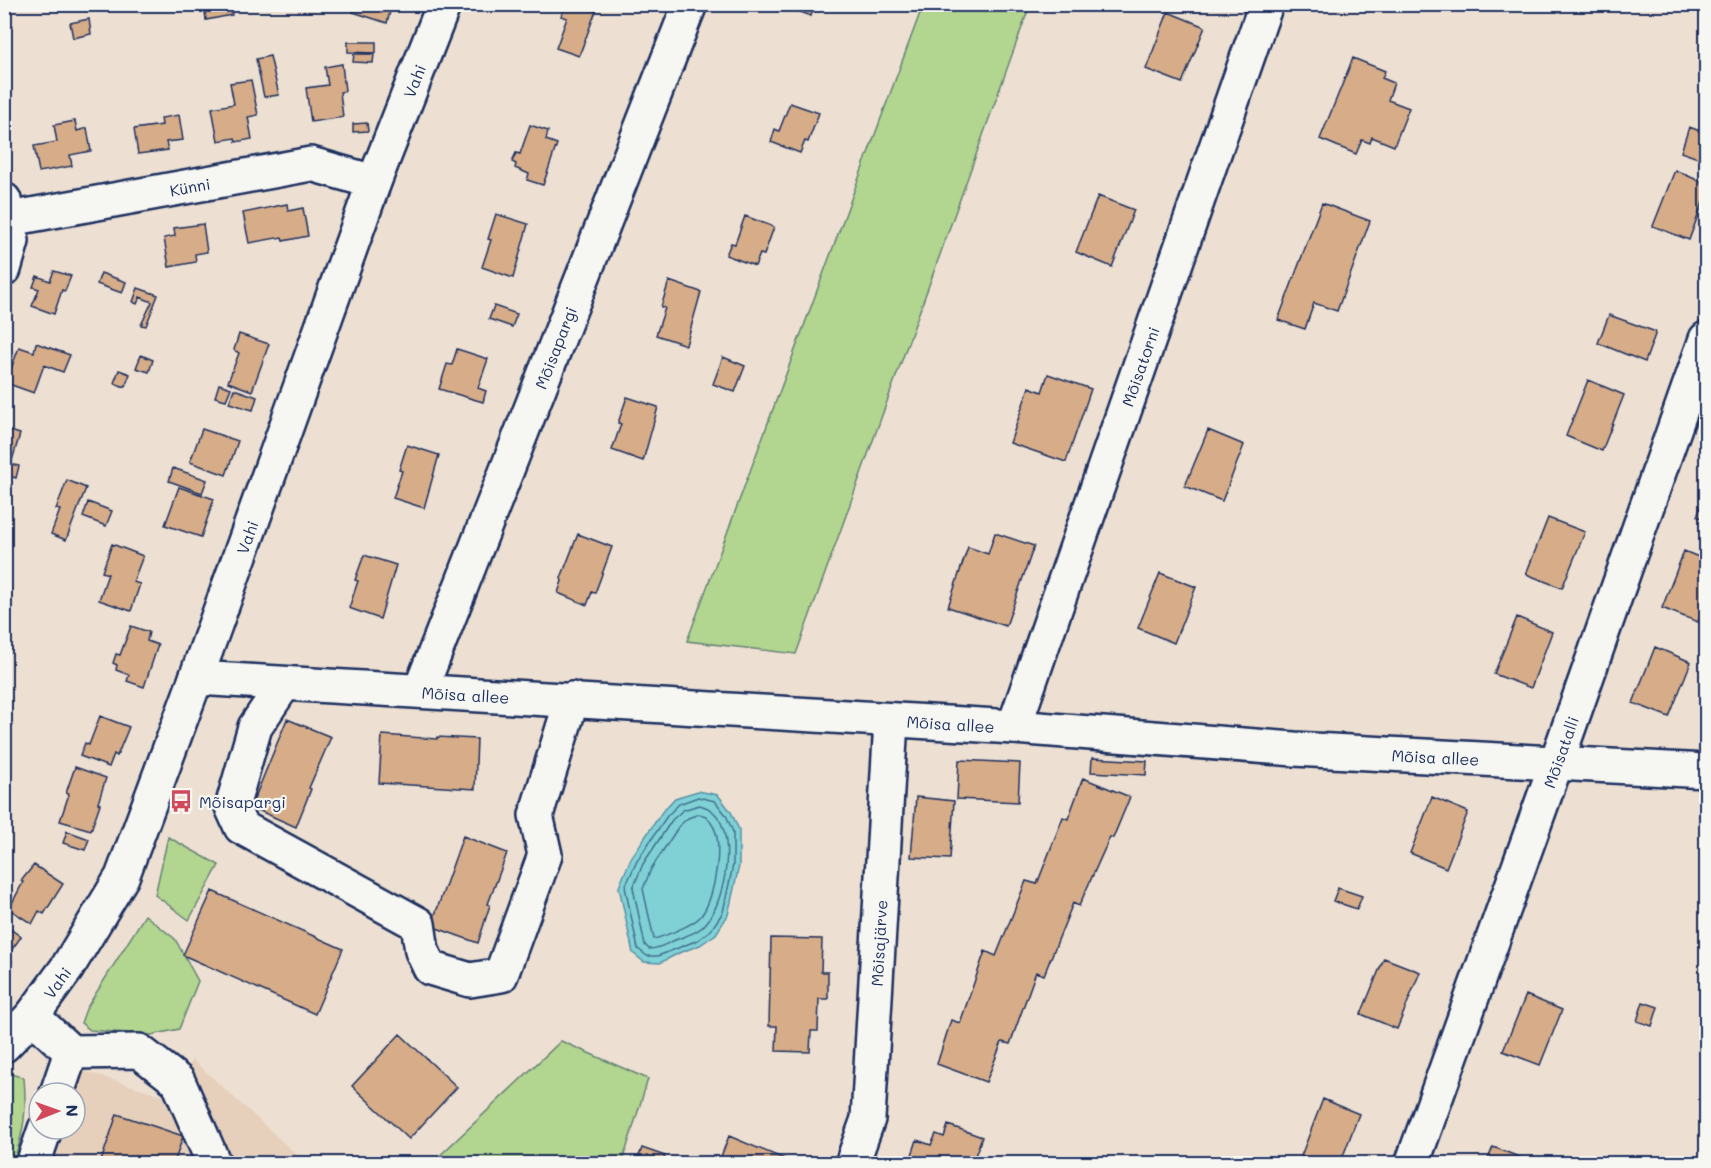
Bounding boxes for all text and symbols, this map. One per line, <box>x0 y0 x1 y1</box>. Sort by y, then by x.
street label: Vahi <box>398 61 430 101</box>
street label: Künni <box>168 172 212 200</box>
street label: Mõisapargi <box>529 303 581 392</box>
street label: Mõisatorni <box>1116 323 1163 409</box>
street label: Vahi <box>231 518 262 557</box>
street label: Mõisa allee <box>421 681 510 707</box>
street label: Mõisa allee <box>906 710 995 736</box>
street label: Mõisatalli <box>1538 713 1583 791</box>
street label: Mõisa allee <box>1391 744 1480 769</box>
bus stop icon: Mõisapargi <box>168 788 194 814</box>
place label: Mõisapargi <box>199 791 286 812</box>
street label: Mõisajärve <box>865 899 891 987</box>
street label: Vahi <box>38 962 75 1002</box>
north arrow <box>27 1081 87 1141</box>
text: N <box>62 1104 83 1117</box>

